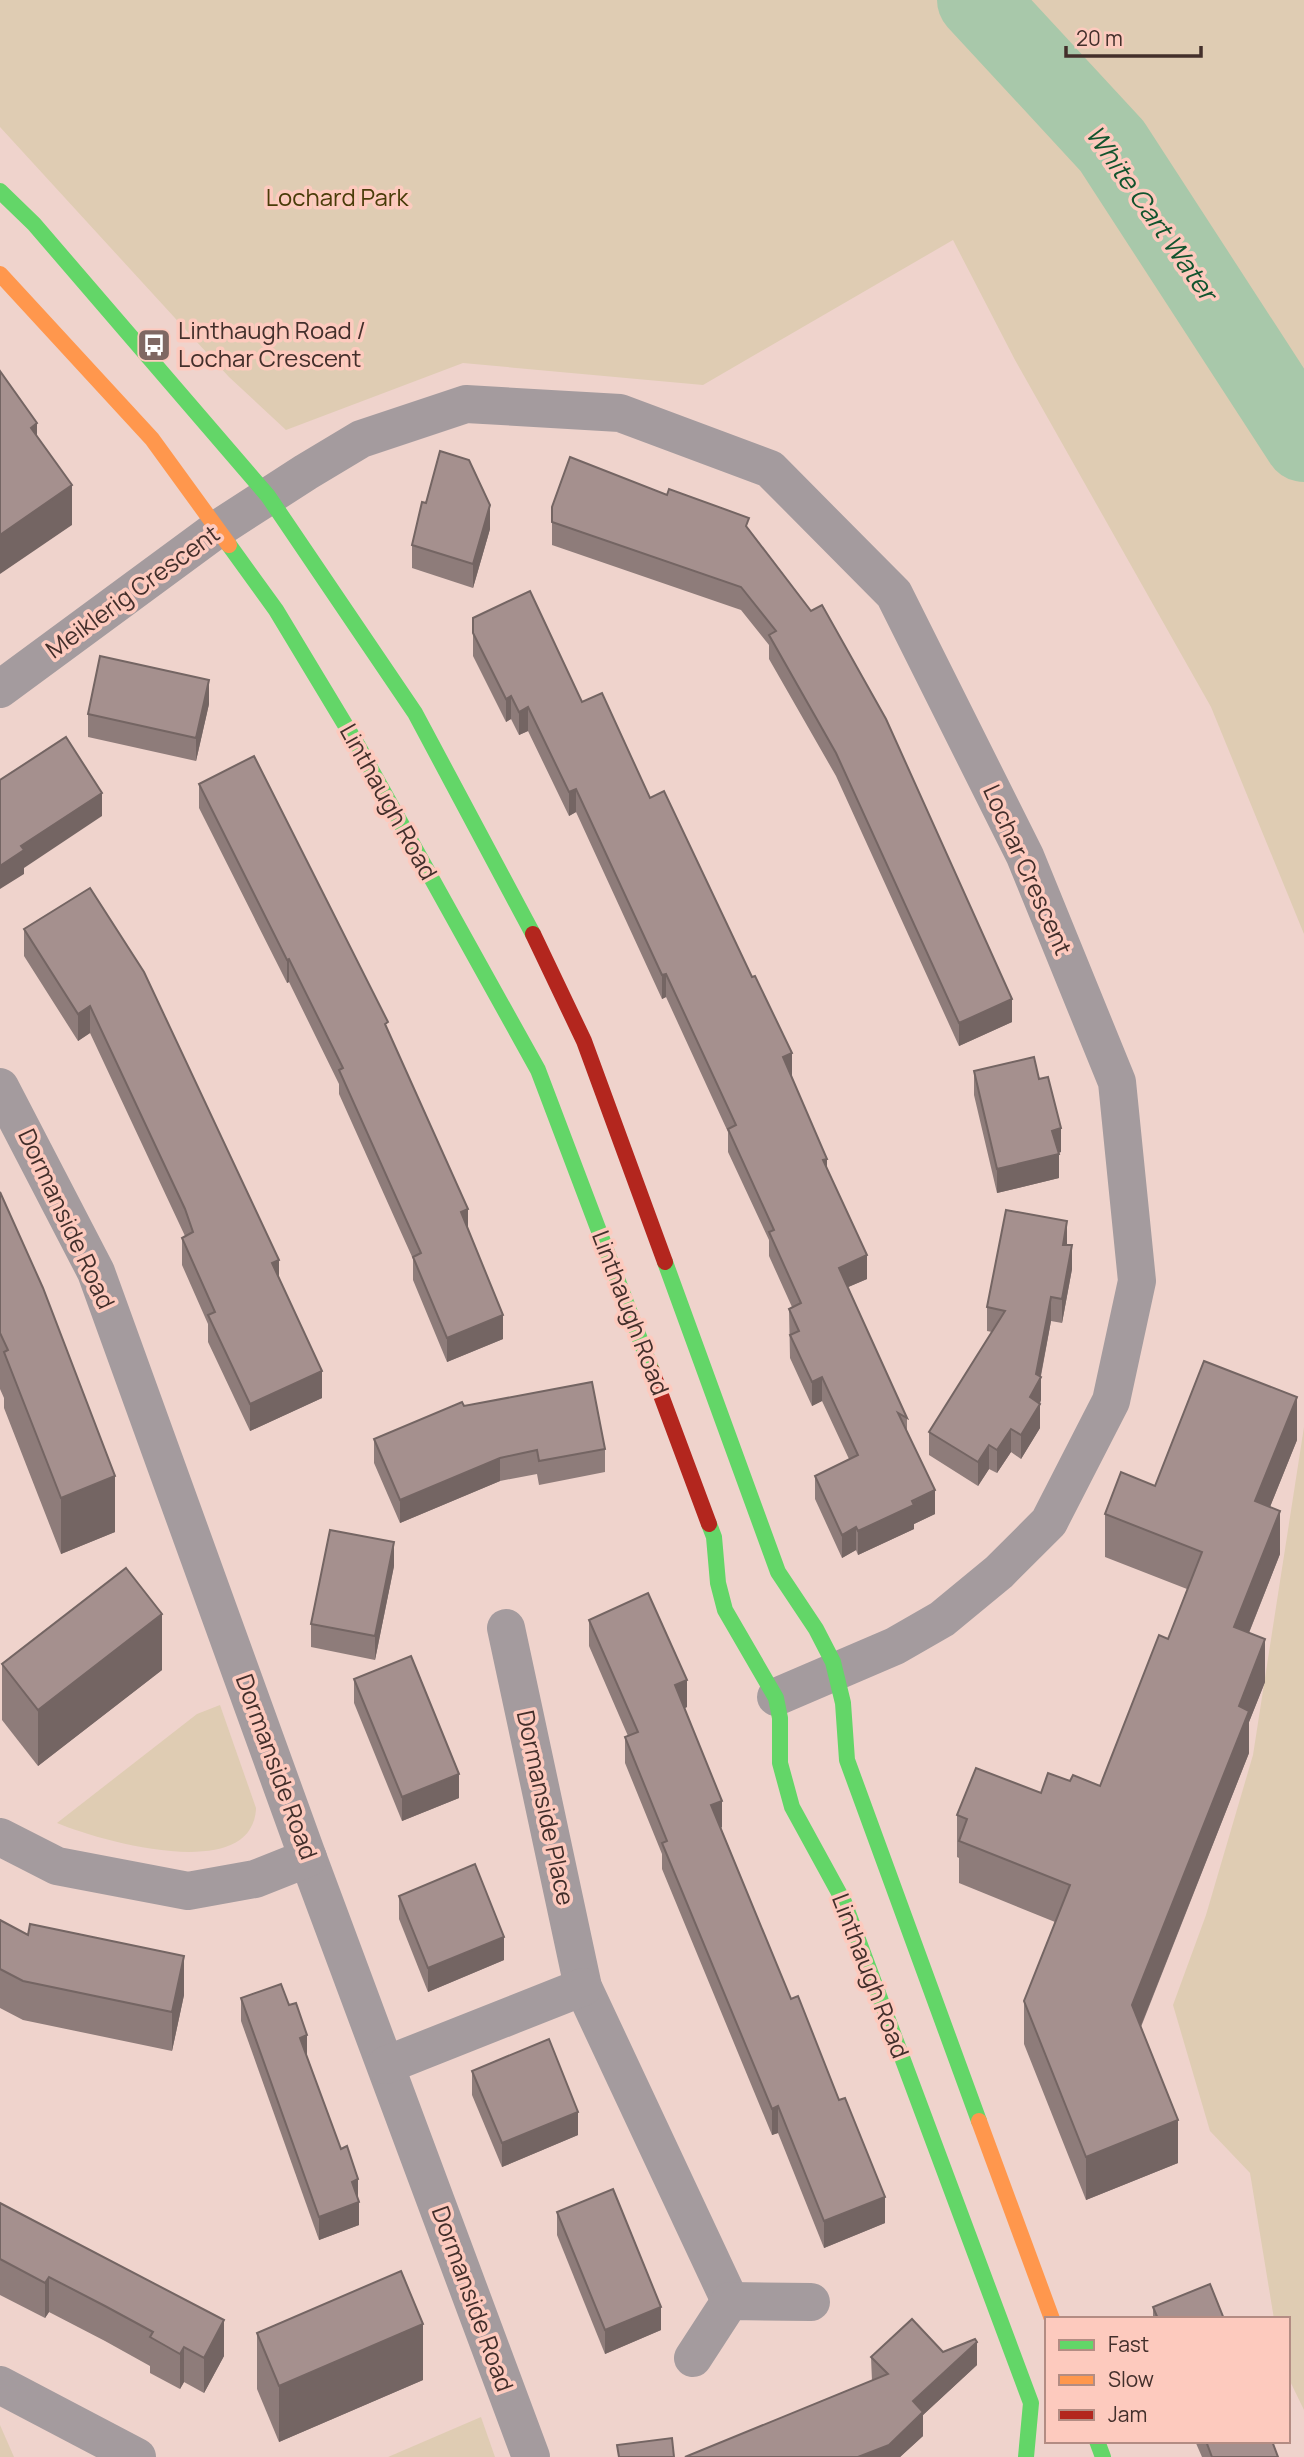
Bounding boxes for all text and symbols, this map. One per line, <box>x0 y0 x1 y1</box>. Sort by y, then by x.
scale bar <box>1066 14 1201 58</box>
text: 20 m <box>1076 24 1123 52</box>
water label: White Cart Water <box>1078 118 1228 310</box>
park label: Lochard Park <box>266 180 409 213</box>
place label: Linthaugh Road / Lochar Crescent <box>178 313 366 374</box>
bus stop icon: Linthaugh Road / Lochar Crescent <box>135 326 173 364</box>
street label: Meiklerig Crescent <box>39 517 226 665</box>
street label: Linthaugh Road <box>333 717 446 885</box>
street label: Lochar Crescent <box>976 779 1081 960</box>
street label: Dormanside Road <box>11 1123 124 1314</box>
street label: Linthaugh Road <box>585 1225 678 1399</box>
street label: Dormanside Road <box>229 1669 326 1864</box>
street label: Dormanside Place <box>510 1707 583 1908</box>
street label: Linthaugh Road <box>825 1888 918 2062</box>
street label: Dormanside Road <box>425 2201 522 2396</box>
legend <box>1045 2317 1290 2443</box>
text: Fast <box>1108 2330 1149 2358</box>
text: Slow <box>1108 2365 1154 2393</box>
text: Jam <box>1108 2400 1147 2428</box>

